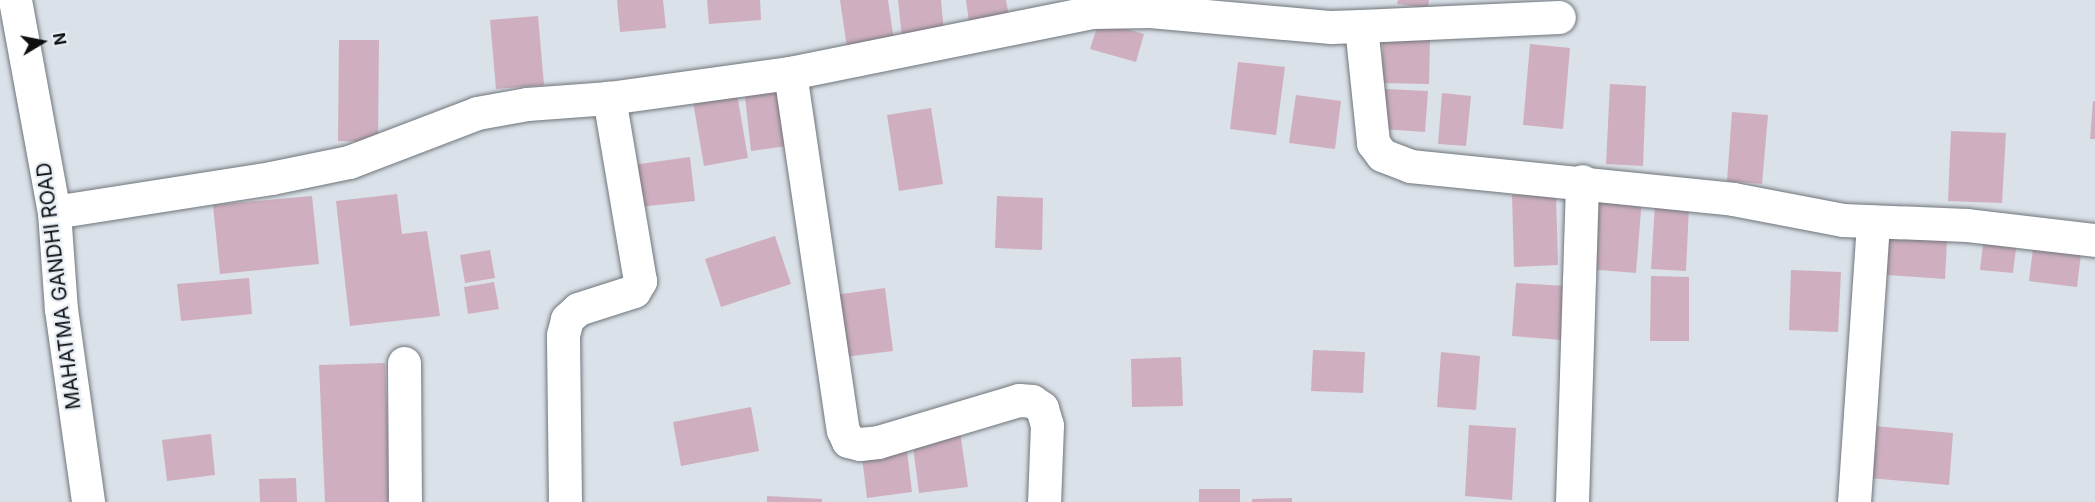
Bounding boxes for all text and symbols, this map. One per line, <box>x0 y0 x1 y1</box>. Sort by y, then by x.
north arrow <box>12 12 72 72</box>
text: N <box>49 31 71 47</box>
street label: MAHATMA GANDHI ROAD <box>32 161 86 411</box>

